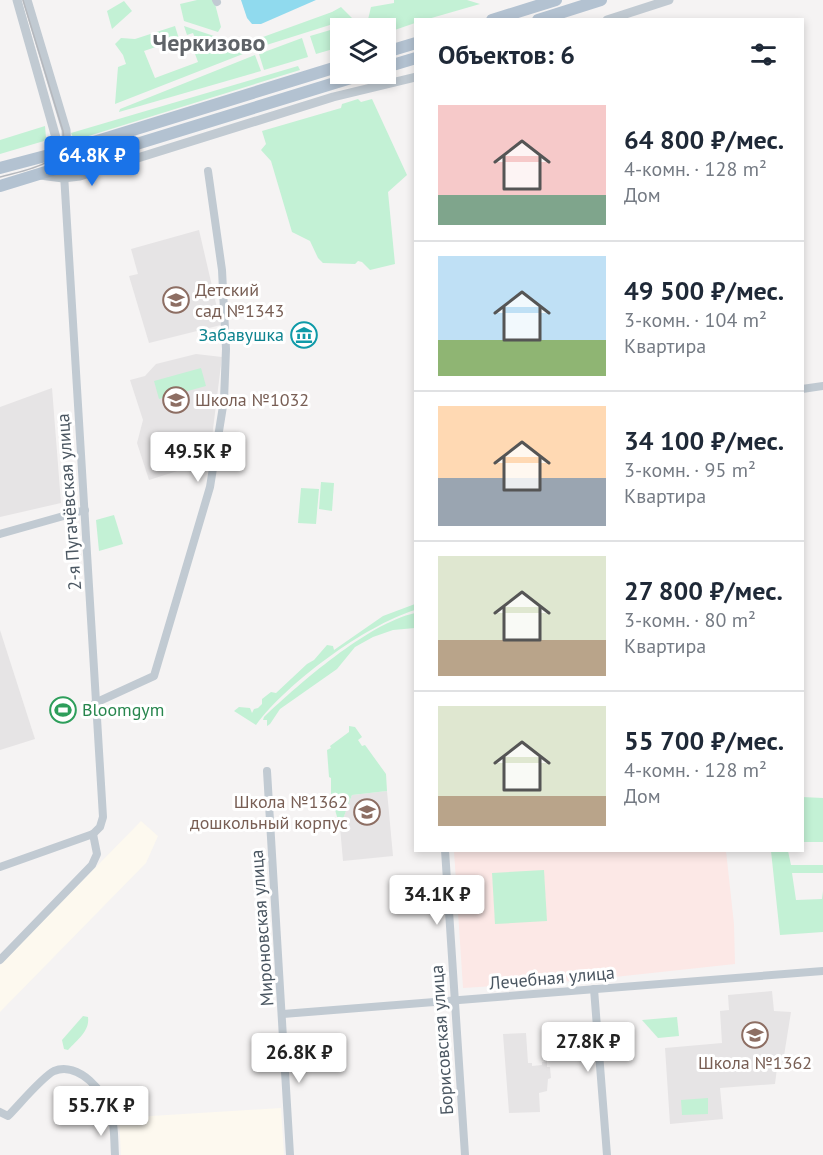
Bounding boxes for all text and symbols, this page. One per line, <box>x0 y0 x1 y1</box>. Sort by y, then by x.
map controls <box>330 18 396 84</box>
button: layers <box>330 18 396 84</box>
district label: Черкизово <box>153 27 265 58</box>
text: Объектов: 6 <box>438 38 575 71</box>
icon: filters <box>747 38 780 71</box>
text: 64 800 ₽/мес. <box>624 123 784 156</box>
icon: home <box>486 129 558 201</box>
pin: 64.8K ₽ <box>37 136 147 187</box>
text: 64.8K ₽ <box>58 142 126 168</box>
text: 4-комн. · 128 m² <box>624 156 767 182</box>
text: Дом <box>624 182 661 208</box>
text: 49 500 ₽/мес. <box>624 274 784 307</box>
place label: Детский сад №1343 <box>195 278 284 322</box>
icon: home <box>486 280 558 352</box>
school or university icon: Детский сад №1343 <box>161 285 191 315</box>
text: 3-комн. · 104 m² <box>624 307 767 333</box>
museum icon: Забавушка <box>289 320 319 350</box>
place label: Забавушка <box>199 323 284 346</box>
text: Квартира <box>624 333 706 359</box>
school or university icon: Школа №1032 <box>161 385 191 415</box>
place label: Школа №1032 <box>195 388 309 411</box>
street label: 2-я Пугачёвская улица <box>51 413 86 591</box>
text: 34 100 ₽/мес. <box>624 424 784 457</box>
icon: home <box>486 430 558 502</box>
pin: 49.5K ₽ <box>143 432 253 483</box>
text: 49.5K ₽ <box>164 438 232 464</box>
text: 3-комн. · 95 m² <box>624 457 756 483</box>
text: Квартира <box>624 483 706 509</box>
text: 27 800 ₽/мес. <box>624 574 783 607</box>
icon: home <box>486 580 558 652</box>
text: 3-комн. · 80 m² <box>624 607 756 633</box>
text: Квартира <box>624 633 706 659</box>
sports icon: Bloomgym <box>48 695 78 725</box>
place label: Bloomgym <box>82 698 164 721</box>
text: 55 700 ₽/мес. <box>624 724 784 757</box>
icon: home <box>486 730 558 802</box>
text: 4-комн. · 128 m² <box>624 757 767 783</box>
text: Дом <box>624 783 661 809</box>
place label: Школа №1362 дошкольный корпус <box>190 790 348 834</box>
school or university icon: Школа №1362 дошкольный корпус <box>352 797 382 827</box>
street label: Мироновская улица <box>245 849 278 1007</box>
pin: 34.1K ₽ <box>382 875 492 926</box>
text: 34.1K ₽ <box>403 881 471 907</box>
street label: Лечебная улица <box>487 961 616 995</box>
street label: Борисовская улица <box>425 964 458 1116</box>
school or university icon: Школа №1362 <box>740 1020 770 1050</box>
pin: 27.8K ₽ <box>533 1022 643 1073</box>
text: 27.8K ₽ <box>556 1028 620 1054</box>
pin: 26.8K ₽ <box>244 1033 354 1084</box>
text: 26.8K ₽ <box>265 1039 333 1065</box>
place label: Школа №1362 <box>698 1051 812 1074</box>
pin: 55.7K ₽ <box>46 1086 156 1137</box>
text: 55.7K ₽ <box>67 1092 135 1118</box>

